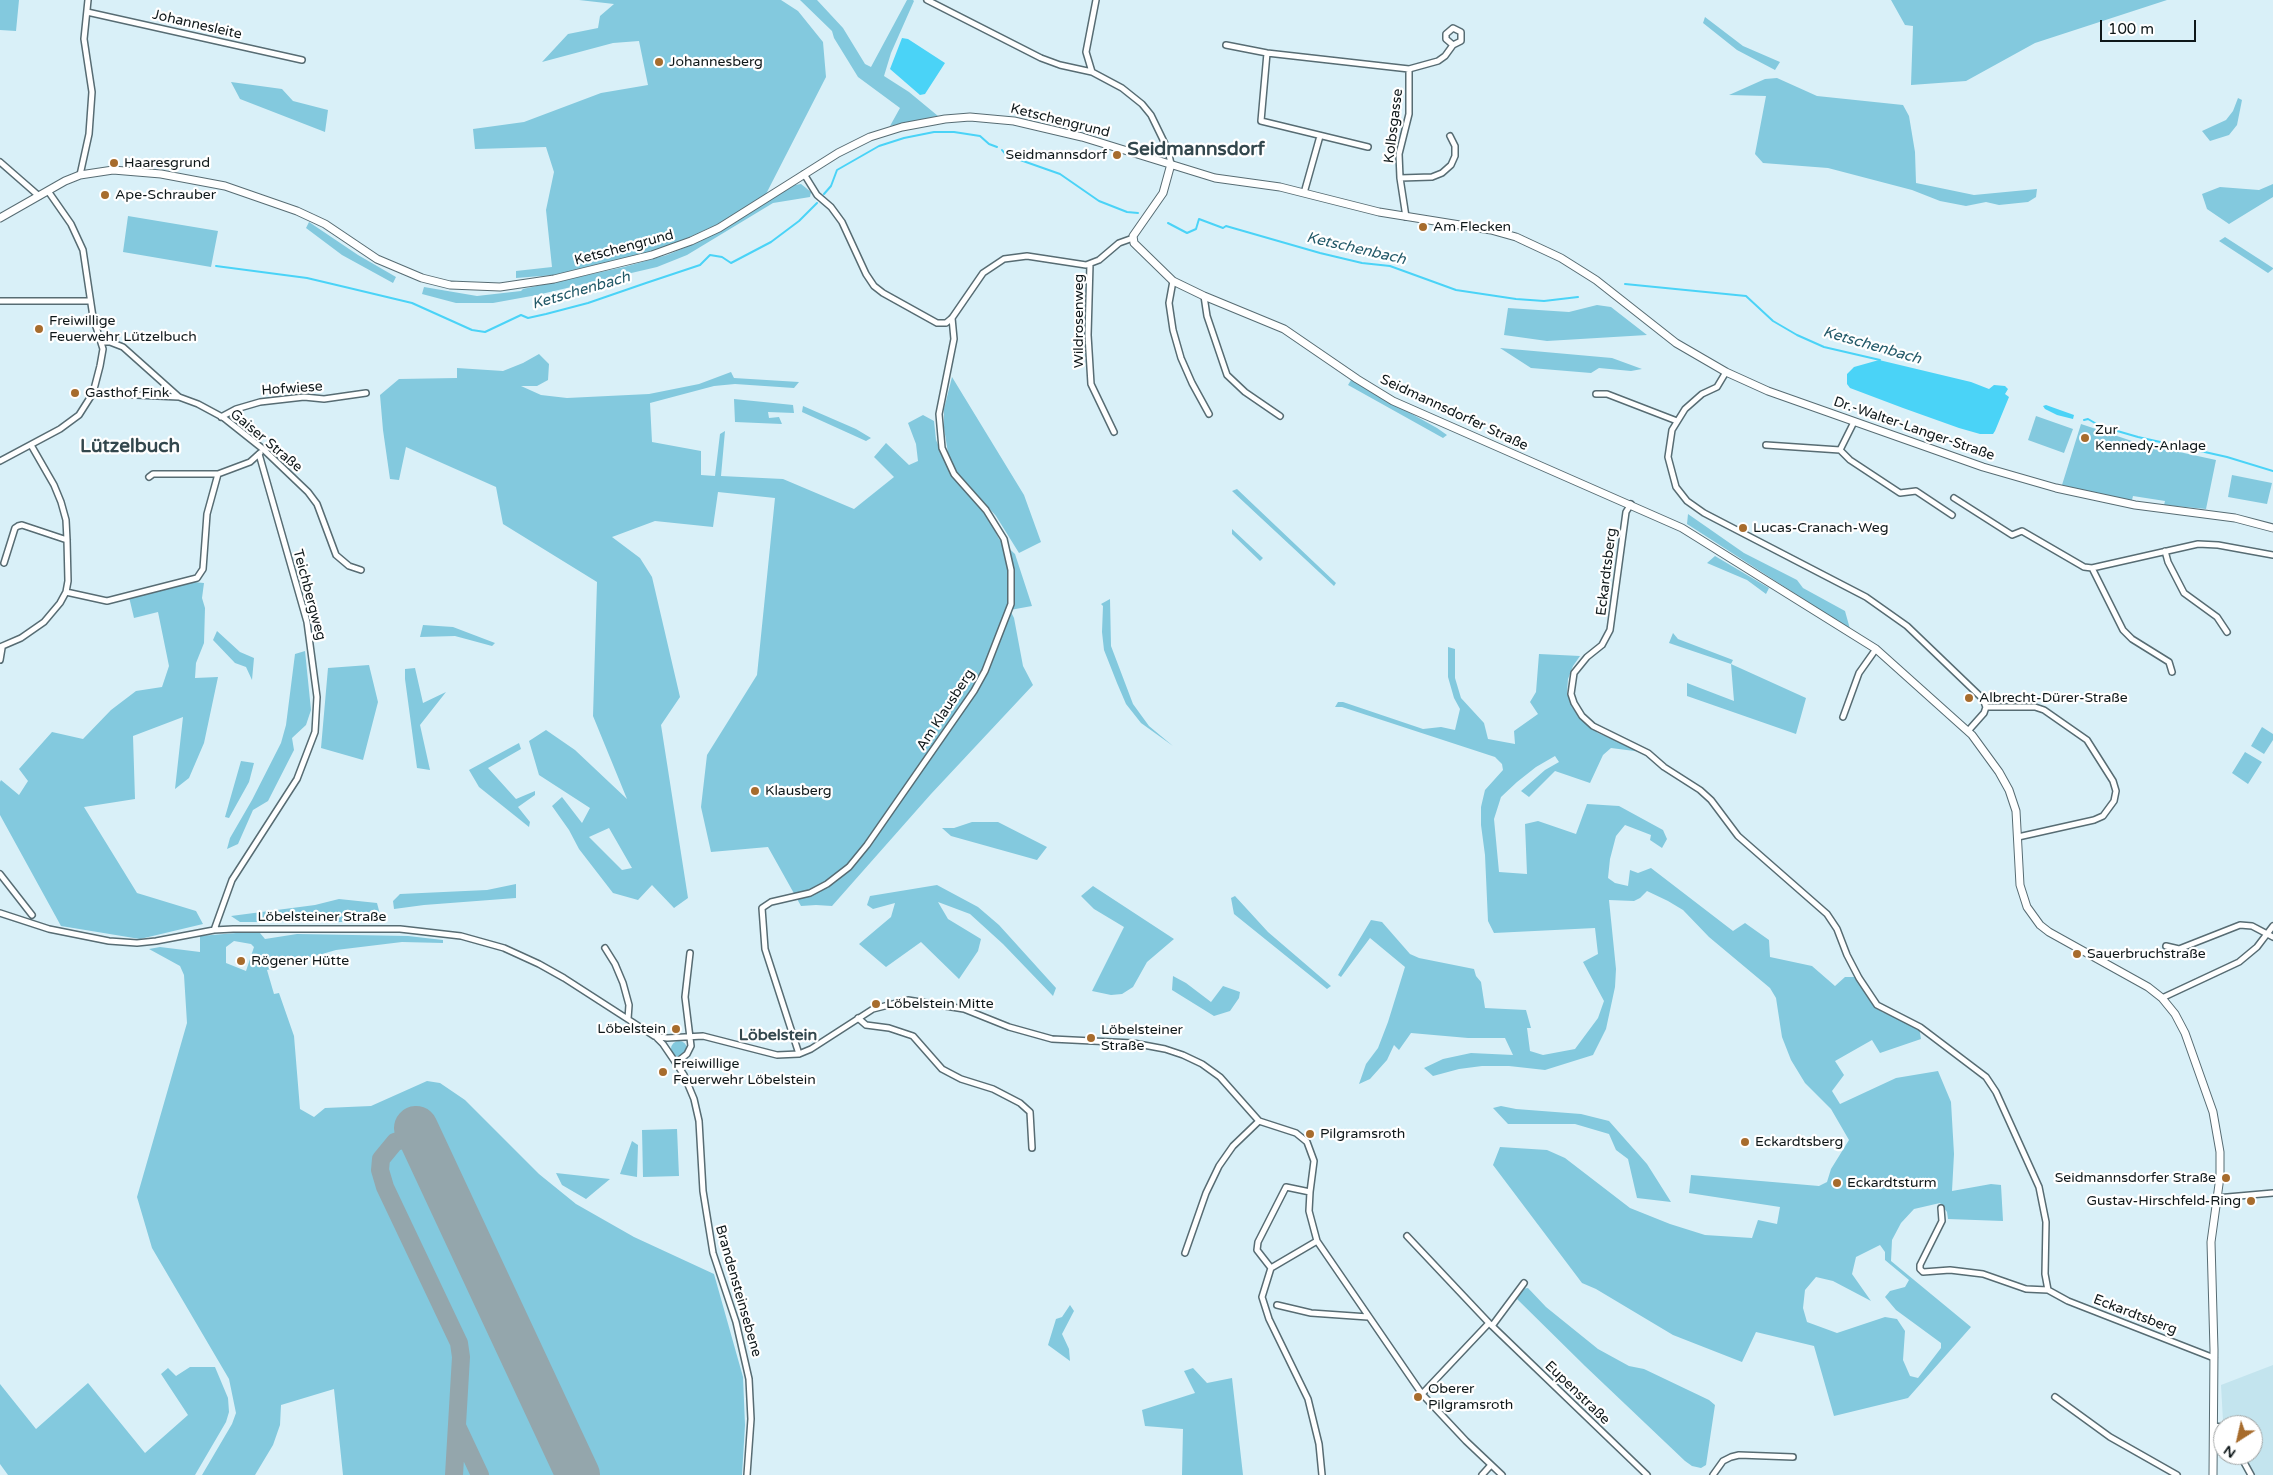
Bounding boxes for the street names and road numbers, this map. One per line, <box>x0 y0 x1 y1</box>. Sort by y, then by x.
street label: Johannesleite <box>151 7 243 43</box>
street label: Kolbsgasse <box>1381 88 1407 164</box>
street label: Ketschengrund <box>1009 101 1111 141</box>
street label: Ketschengrund <box>573 227 675 269</box>
street label: Wildrosenweg <box>1071 274 1087 368</box>
street label: Seidmannsdorfer Straße <box>1377 371 1531 455</box>
street label: Hofwiese <box>261 378 323 400</box>
street label: Dr.-Walter-Langer-Straße <box>1831 394 1997 464</box>
street label: Gaiser Straße <box>227 406 305 476</box>
street label: Eckardtsberg <box>1593 527 1621 617</box>
street label: Teichbergweg <box>289 548 329 642</box>
street label: Am Klausberg <box>913 666 979 754</box>
street label: Löbelsteiner Straße <box>258 909 386 925</box>
street label: Brandensteinsebene <box>711 1223 765 1359</box>
street label: Eckardtsberg <box>2091 1291 2179 1339</box>
street label: Eupenstraße <box>1541 1358 1613 1428</box>

